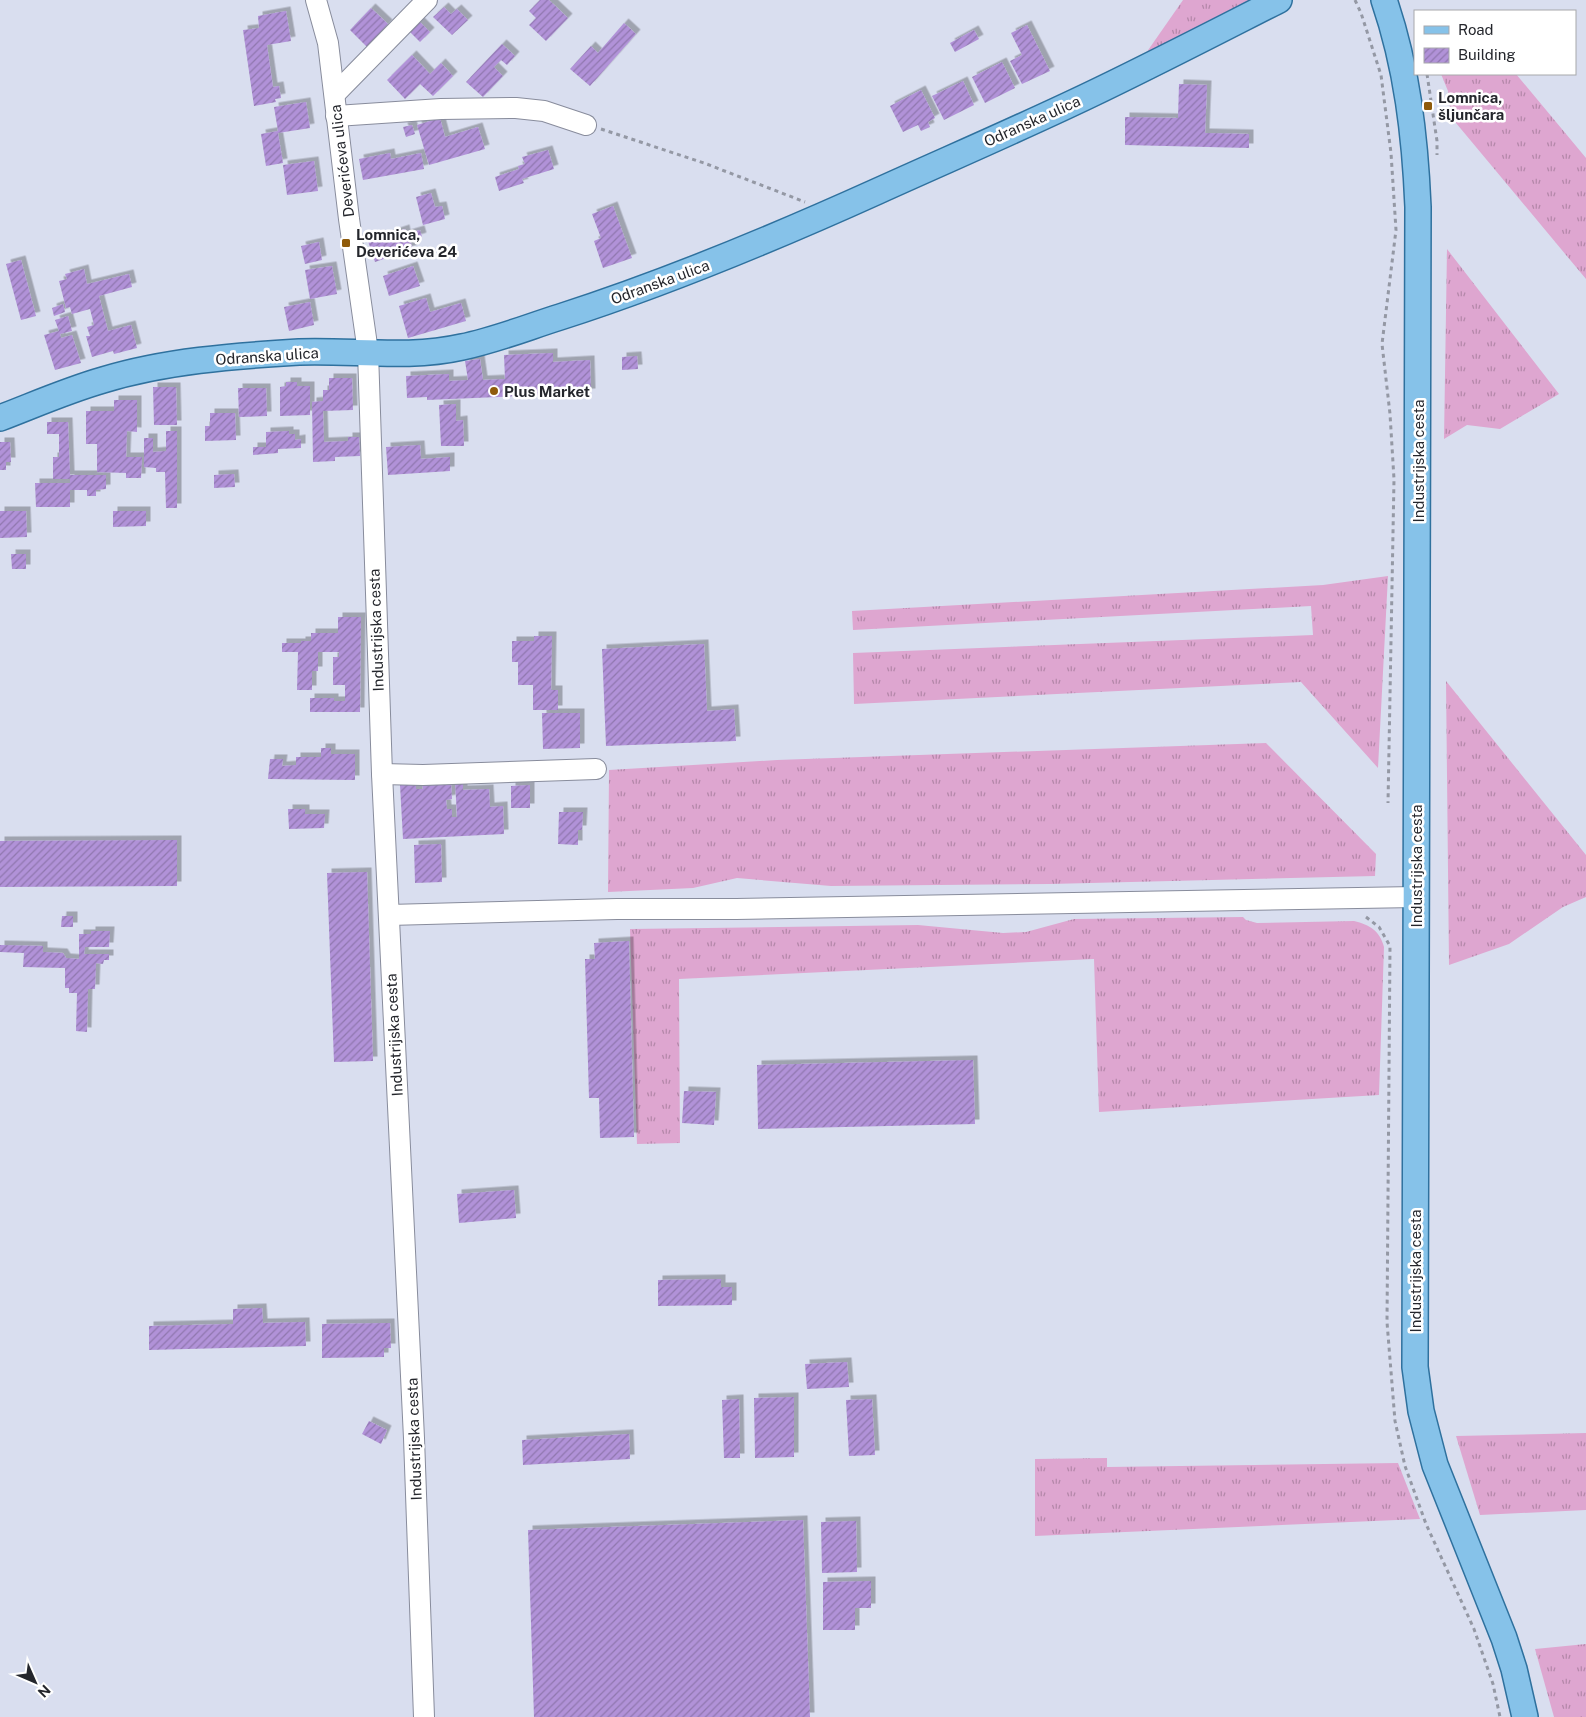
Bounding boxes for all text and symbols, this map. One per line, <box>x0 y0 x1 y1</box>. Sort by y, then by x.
legend <box>1414 10 1576 75</box>
text: Road <box>1458 21 1494 38</box>
text: Building <box>1458 46 1516 63</box>
place label: Lomnica, šljunčara <box>1438 89 1504 123</box>
street label: Odranska ulica <box>981 92 1083 150</box>
marker: Lomnica, šljunčara <box>1422 100 1434 112</box>
street label: Deverićeva ulica <box>327 104 357 218</box>
place label: Lomnica, Deverićeva 24 <box>356 226 457 260</box>
marker: Lomnica, Deverićeva 24 <box>340 237 352 249</box>
street label: Odranska ulica <box>608 256 712 308</box>
street label: Odranska ulica <box>215 344 319 368</box>
place label: Plus Market <box>504 383 590 400</box>
marker: Plus Market <box>488 385 500 397</box>
street label: Industrijska cesta <box>1410 400 1427 522</box>
street label: Industrijska cesta <box>365 568 387 692</box>
street label: Industrijska cesta <box>1408 805 1425 927</box>
street label: Industrijska cesta <box>382 973 406 1097</box>
street label: Industrijska cesta <box>1407 1210 1424 1332</box>
street label: Industrijska cesta <box>403 1377 425 1501</box>
north arrow <box>10 1657 60 1707</box>
text: N <box>35 1682 54 1701</box>

